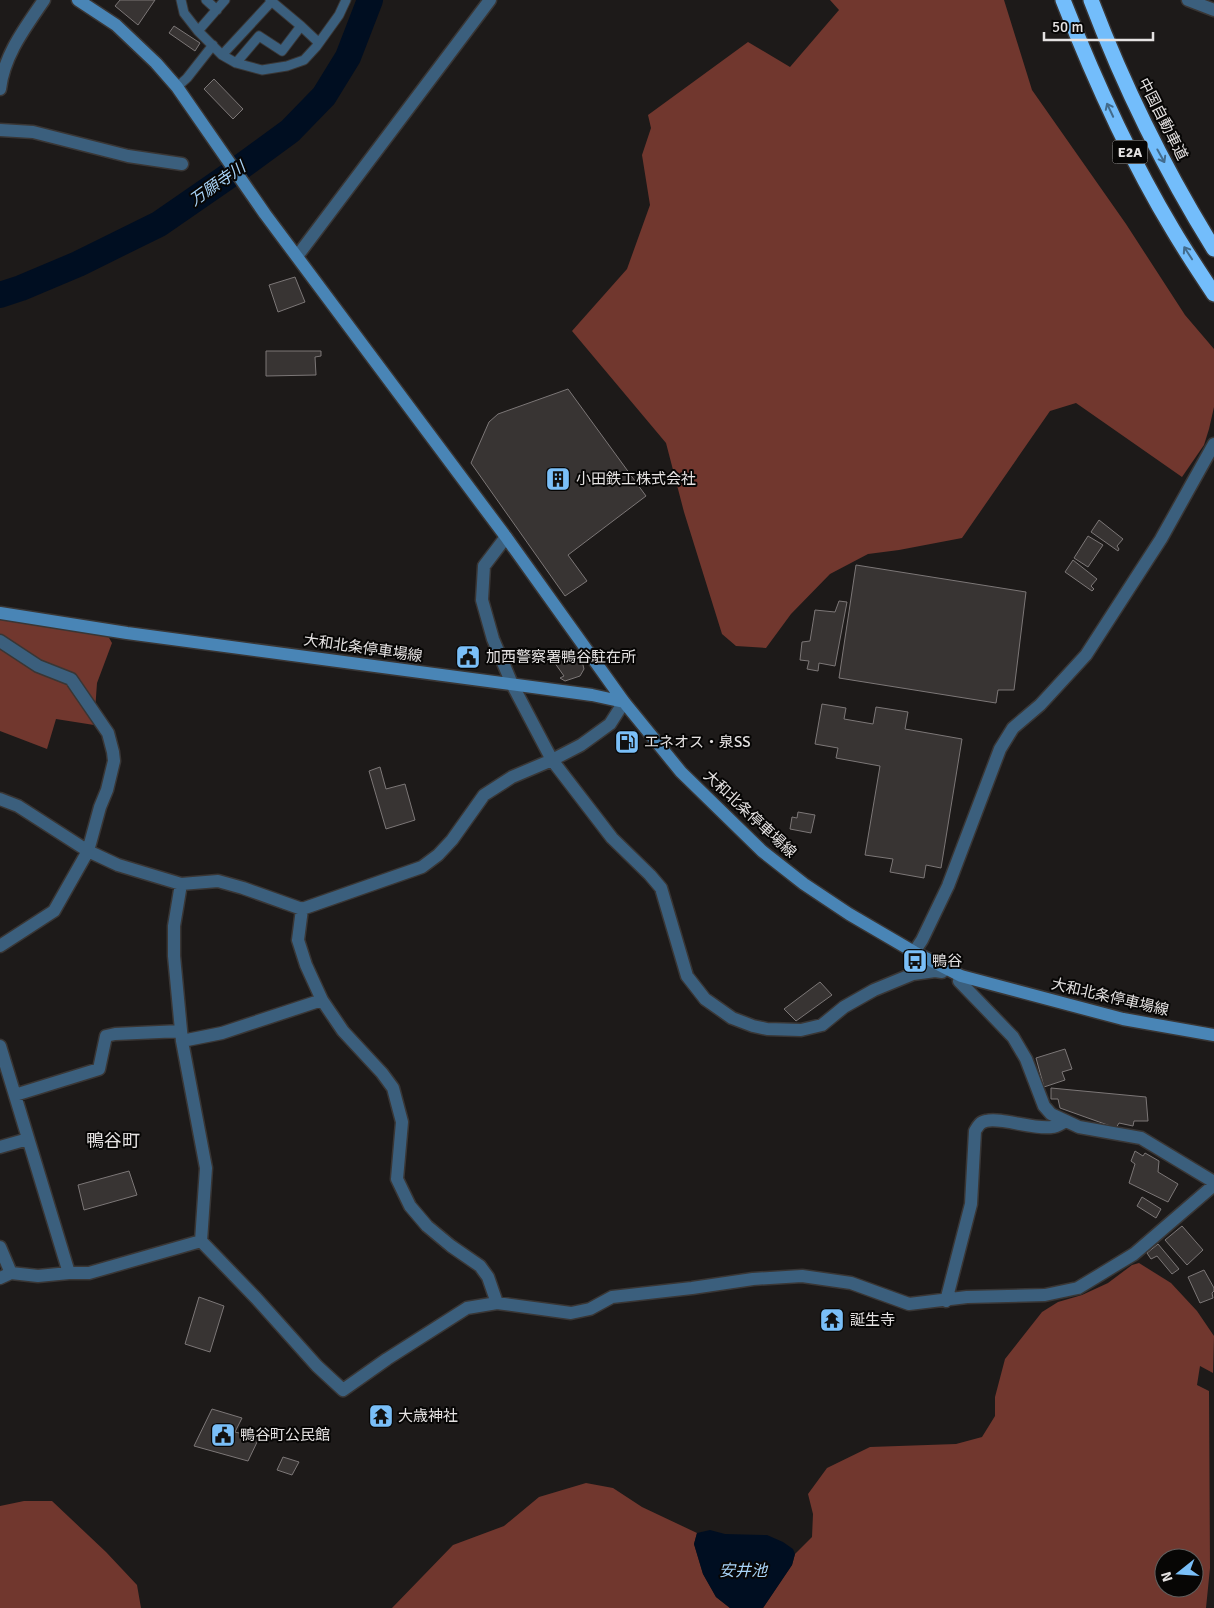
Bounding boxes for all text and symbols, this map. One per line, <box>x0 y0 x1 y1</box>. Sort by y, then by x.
scale bar <box>1044 10 1153 42</box>
text: 50 m <box>1052 18 1083 36</box>
street label: 中国自動車道 <box>1135 75 1191 163</box>
one-way arrow <box>1105 103 1114 118</box>
road number: E2A <box>1112 140 1148 163</box>
one-way arrow <box>1156 149 1166 164</box>
water label: 万願寺川 <box>186 156 251 210</box>
one-way arrow <box>1182 246 1193 260</box>
building icon: 小田鉄工株式会社 <box>545 466 571 492</box>
place label: 小田鉄工株式会社 <box>576 470 696 488</box>
street label: 大和北条停車場線 <box>302 631 424 665</box>
public building icon: 加西警察署鴨谷駐在所 <box>455 644 481 670</box>
place label: 加西警察署鴨谷駐在所 <box>486 648 636 666</box>
fuel station icon: エネオス・泉SS <box>614 729 640 755</box>
place label: エネオス・泉SS <box>644 733 751 751</box>
street label: 大和北条停車場線 <box>700 766 800 862</box>
bus stop icon: 鴨谷 <box>902 948 928 974</box>
place label: 鴨谷 <box>932 952 962 970</box>
street label: 大和北条停車場線 <box>1050 975 1170 1019</box>
district label: 鴨谷町 <box>86 1130 140 1152</box>
temple icon: 誕生寺 <box>819 1307 845 1333</box>
place label: 誕生寺 <box>850 1311 895 1329</box>
temple icon: 大歳神社 <box>368 1403 394 1429</box>
place label: 大歳神社 <box>398 1407 458 1425</box>
public building icon: 鴨谷町公民館 <box>210 1422 236 1448</box>
place label: 鴨谷町公民館 <box>240 1426 330 1444</box>
north arrow <box>1154 1548 1204 1598</box>
water label: 安井池 <box>719 1561 769 1581</box>
text: N <box>1157 1570 1177 1584</box>

